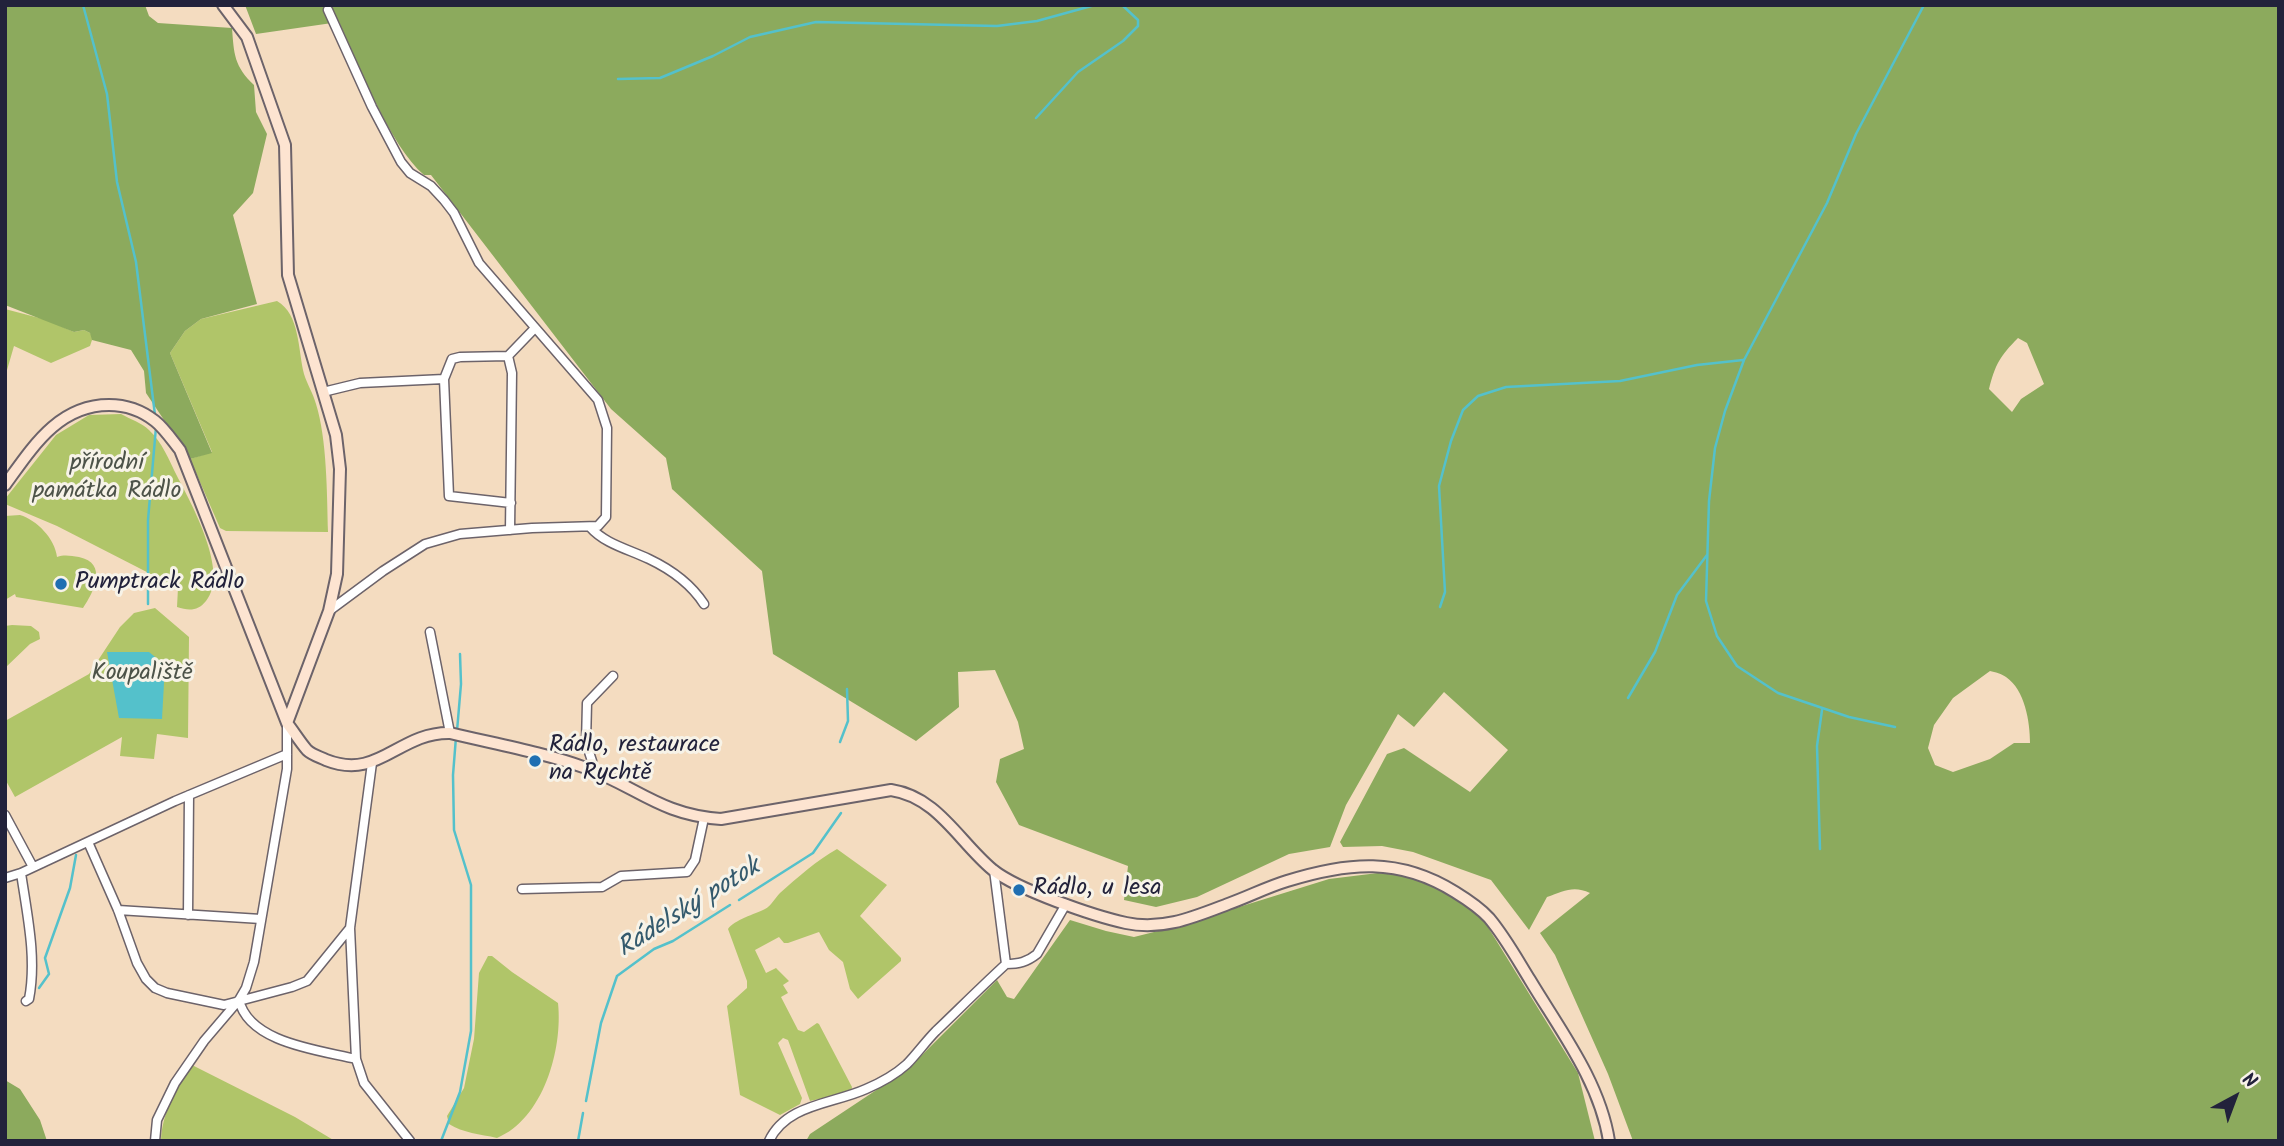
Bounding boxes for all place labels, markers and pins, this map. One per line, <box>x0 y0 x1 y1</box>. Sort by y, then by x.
place label: Pumptrack Rádlo <box>75 570 244 598</box>
marker: Pumptrack Rádlo <box>53 576 69 592</box>
place label: Rádlo, restaurace na Rychtě <box>549 733 720 789</box>
marker: Rádlo, restaurace na Rychtě <box>527 753 543 769</box>
place label: Rádlo, u lesa <box>1033 876 1161 904</box>
marker: Rádlo, u lesa <box>1011 882 1027 898</box>

